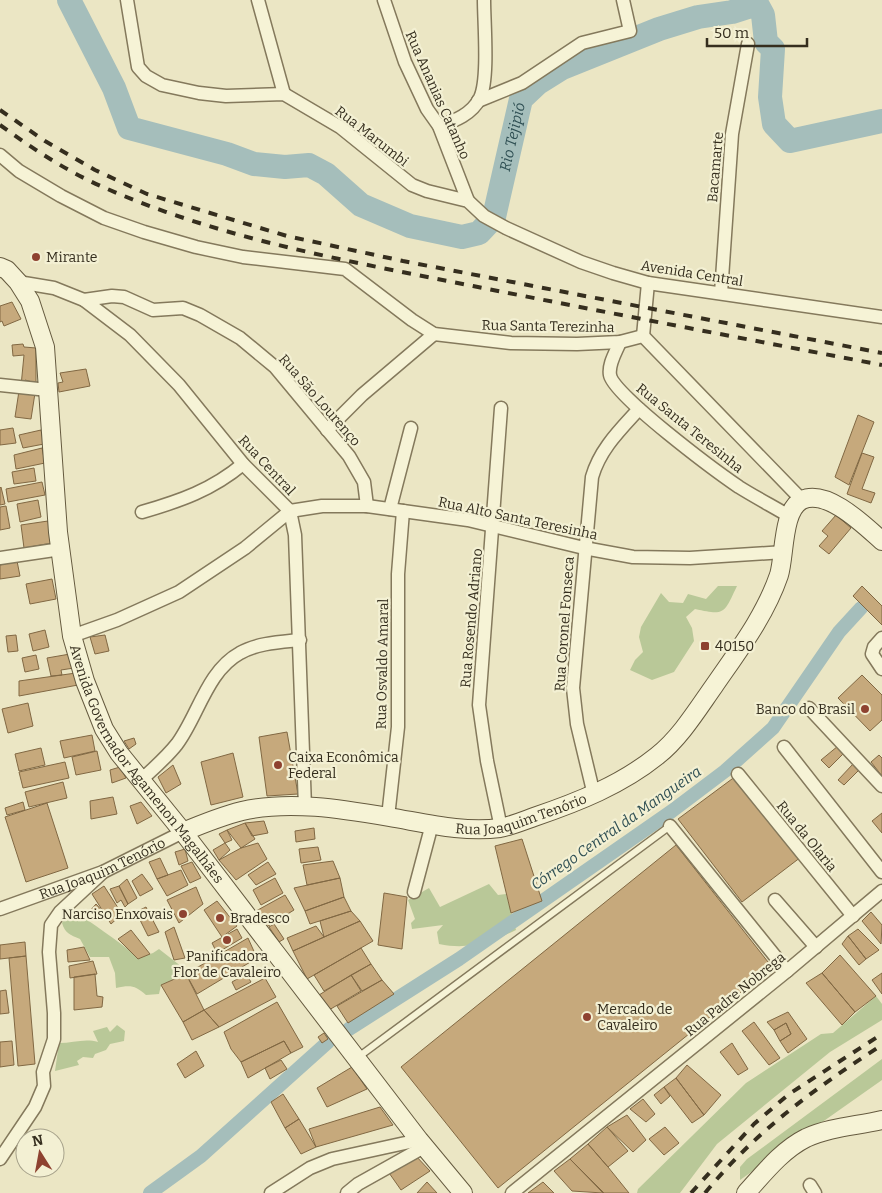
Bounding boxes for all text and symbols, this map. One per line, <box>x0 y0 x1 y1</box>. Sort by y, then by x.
scale bar <box>707 15 807 47</box>
text: 50 m <box>714 24 750 42</box>
street label: Rua Ananias Catanho <box>402 28 474 162</box>
water label: Rio Tejipió <box>496 101 529 173</box>
street label: Rua Marumbi <box>332 102 412 170</box>
street label: Bacamarte <box>704 131 727 203</box>
place label: Mirante <box>46 249 97 266</box>
marker: Mirante <box>30 251 42 263</box>
street label: Avenida Central <box>640 257 744 290</box>
street label: Rua Santa Terezinha <box>481 317 615 336</box>
street label: Rua São Lourenço <box>275 351 364 450</box>
street label: Rua Santa Teresinha <box>633 380 747 477</box>
street label: Rua Central <box>235 432 299 499</box>
street label: Rua Alto Santa Teresinha <box>437 493 599 544</box>
street label: Rua Rosendo Adriano <box>457 548 486 688</box>
street label: Rua Coronel Fonseca <box>551 556 578 692</box>
street label: Rua Osvaldo Amaral <box>373 598 392 730</box>
place label: 40150 <box>715 638 754 655</box>
marker: 40150 <box>699 640 711 652</box>
street label: Avenida Governador Agamenon Magalhães <box>66 643 227 887</box>
place label: Banco do Brasil <box>756 701 855 718</box>
marker: Banco do Brasil <box>859 703 871 715</box>
place label: Caixa Econômica Federal <box>288 749 399 782</box>
marker: Caixa Econômica Federal <box>272 759 284 771</box>
water label: Córrego Central da Mangueira <box>527 762 705 894</box>
street label: Rua Joaquim Tenório <box>455 790 589 838</box>
street label: Rua da Olaria <box>773 797 841 875</box>
street label: Rua Joaquim Tenório <box>37 834 168 903</box>
place label: Narciso Enxovais <box>62 906 173 923</box>
marker: Narciso Enxovais <box>177 908 189 920</box>
place label: Bradesco <box>230 910 290 927</box>
marker: Bradesco <box>214 912 226 924</box>
marker: Panificadora Flor de Cavaleiro <box>221 934 233 946</box>
place label: Panificadora Flor de Cavaleiro <box>173 948 281 981</box>
street label: Rua Padre Nobrega <box>682 948 789 1040</box>
place label: Mercado de Cavaleiro <box>597 1001 672 1034</box>
marker: Mercado de Cavaleiro <box>581 1011 593 1023</box>
north arrow <box>15 1128 65 1178</box>
text: N <box>31 1131 45 1150</box>

